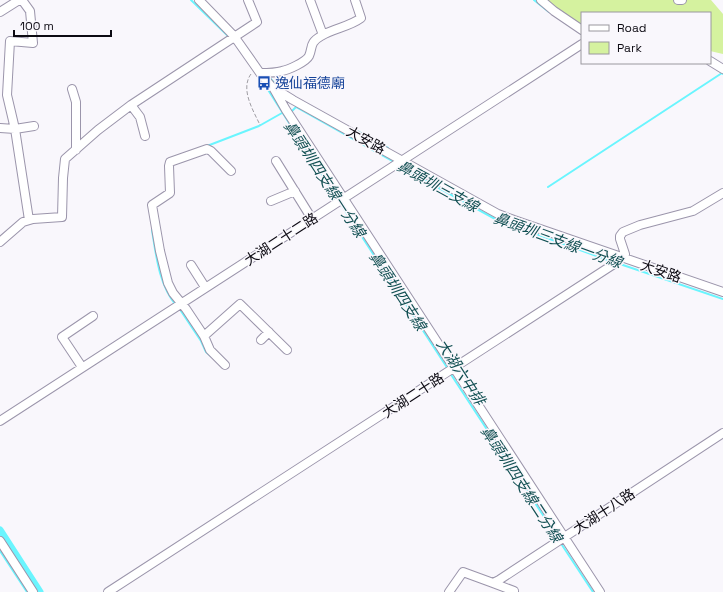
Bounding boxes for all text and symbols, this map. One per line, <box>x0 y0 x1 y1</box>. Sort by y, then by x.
scale bar <box>14 12 111 38</box>
legend <box>581 12 711 64</box>
text: 100 m <box>20 18 54 34</box>
text: Road <box>617 20 646 36</box>
text: Park <box>617 40 642 56</box>
place label: 逸仙福德廟 <box>275 74 345 92</box>
bus stop icon: 逸仙福德廟 <box>256 75 272 91</box>
water label: 鼻頭圳四支線一分線 <box>280 117 371 242</box>
street label: 大安路 <box>343 122 389 158</box>
water label: 鼻頭圳三支線 <box>394 156 484 217</box>
water label: 鼻頭圳三支線一分線 <box>491 208 627 273</box>
street label: 大湖二十二路 <box>241 209 321 269</box>
water label: 鼻頭圳四支線 <box>366 248 432 336</box>
street label: 大安路 <box>638 256 684 286</box>
water label: 大湖六中排 <box>433 335 490 410</box>
street label: 大湖二十路 <box>379 368 447 422</box>
water label: 鼻頭圳四支線二分線 <box>477 422 568 547</box>
street label: 大湖十八路 <box>570 484 638 538</box>

